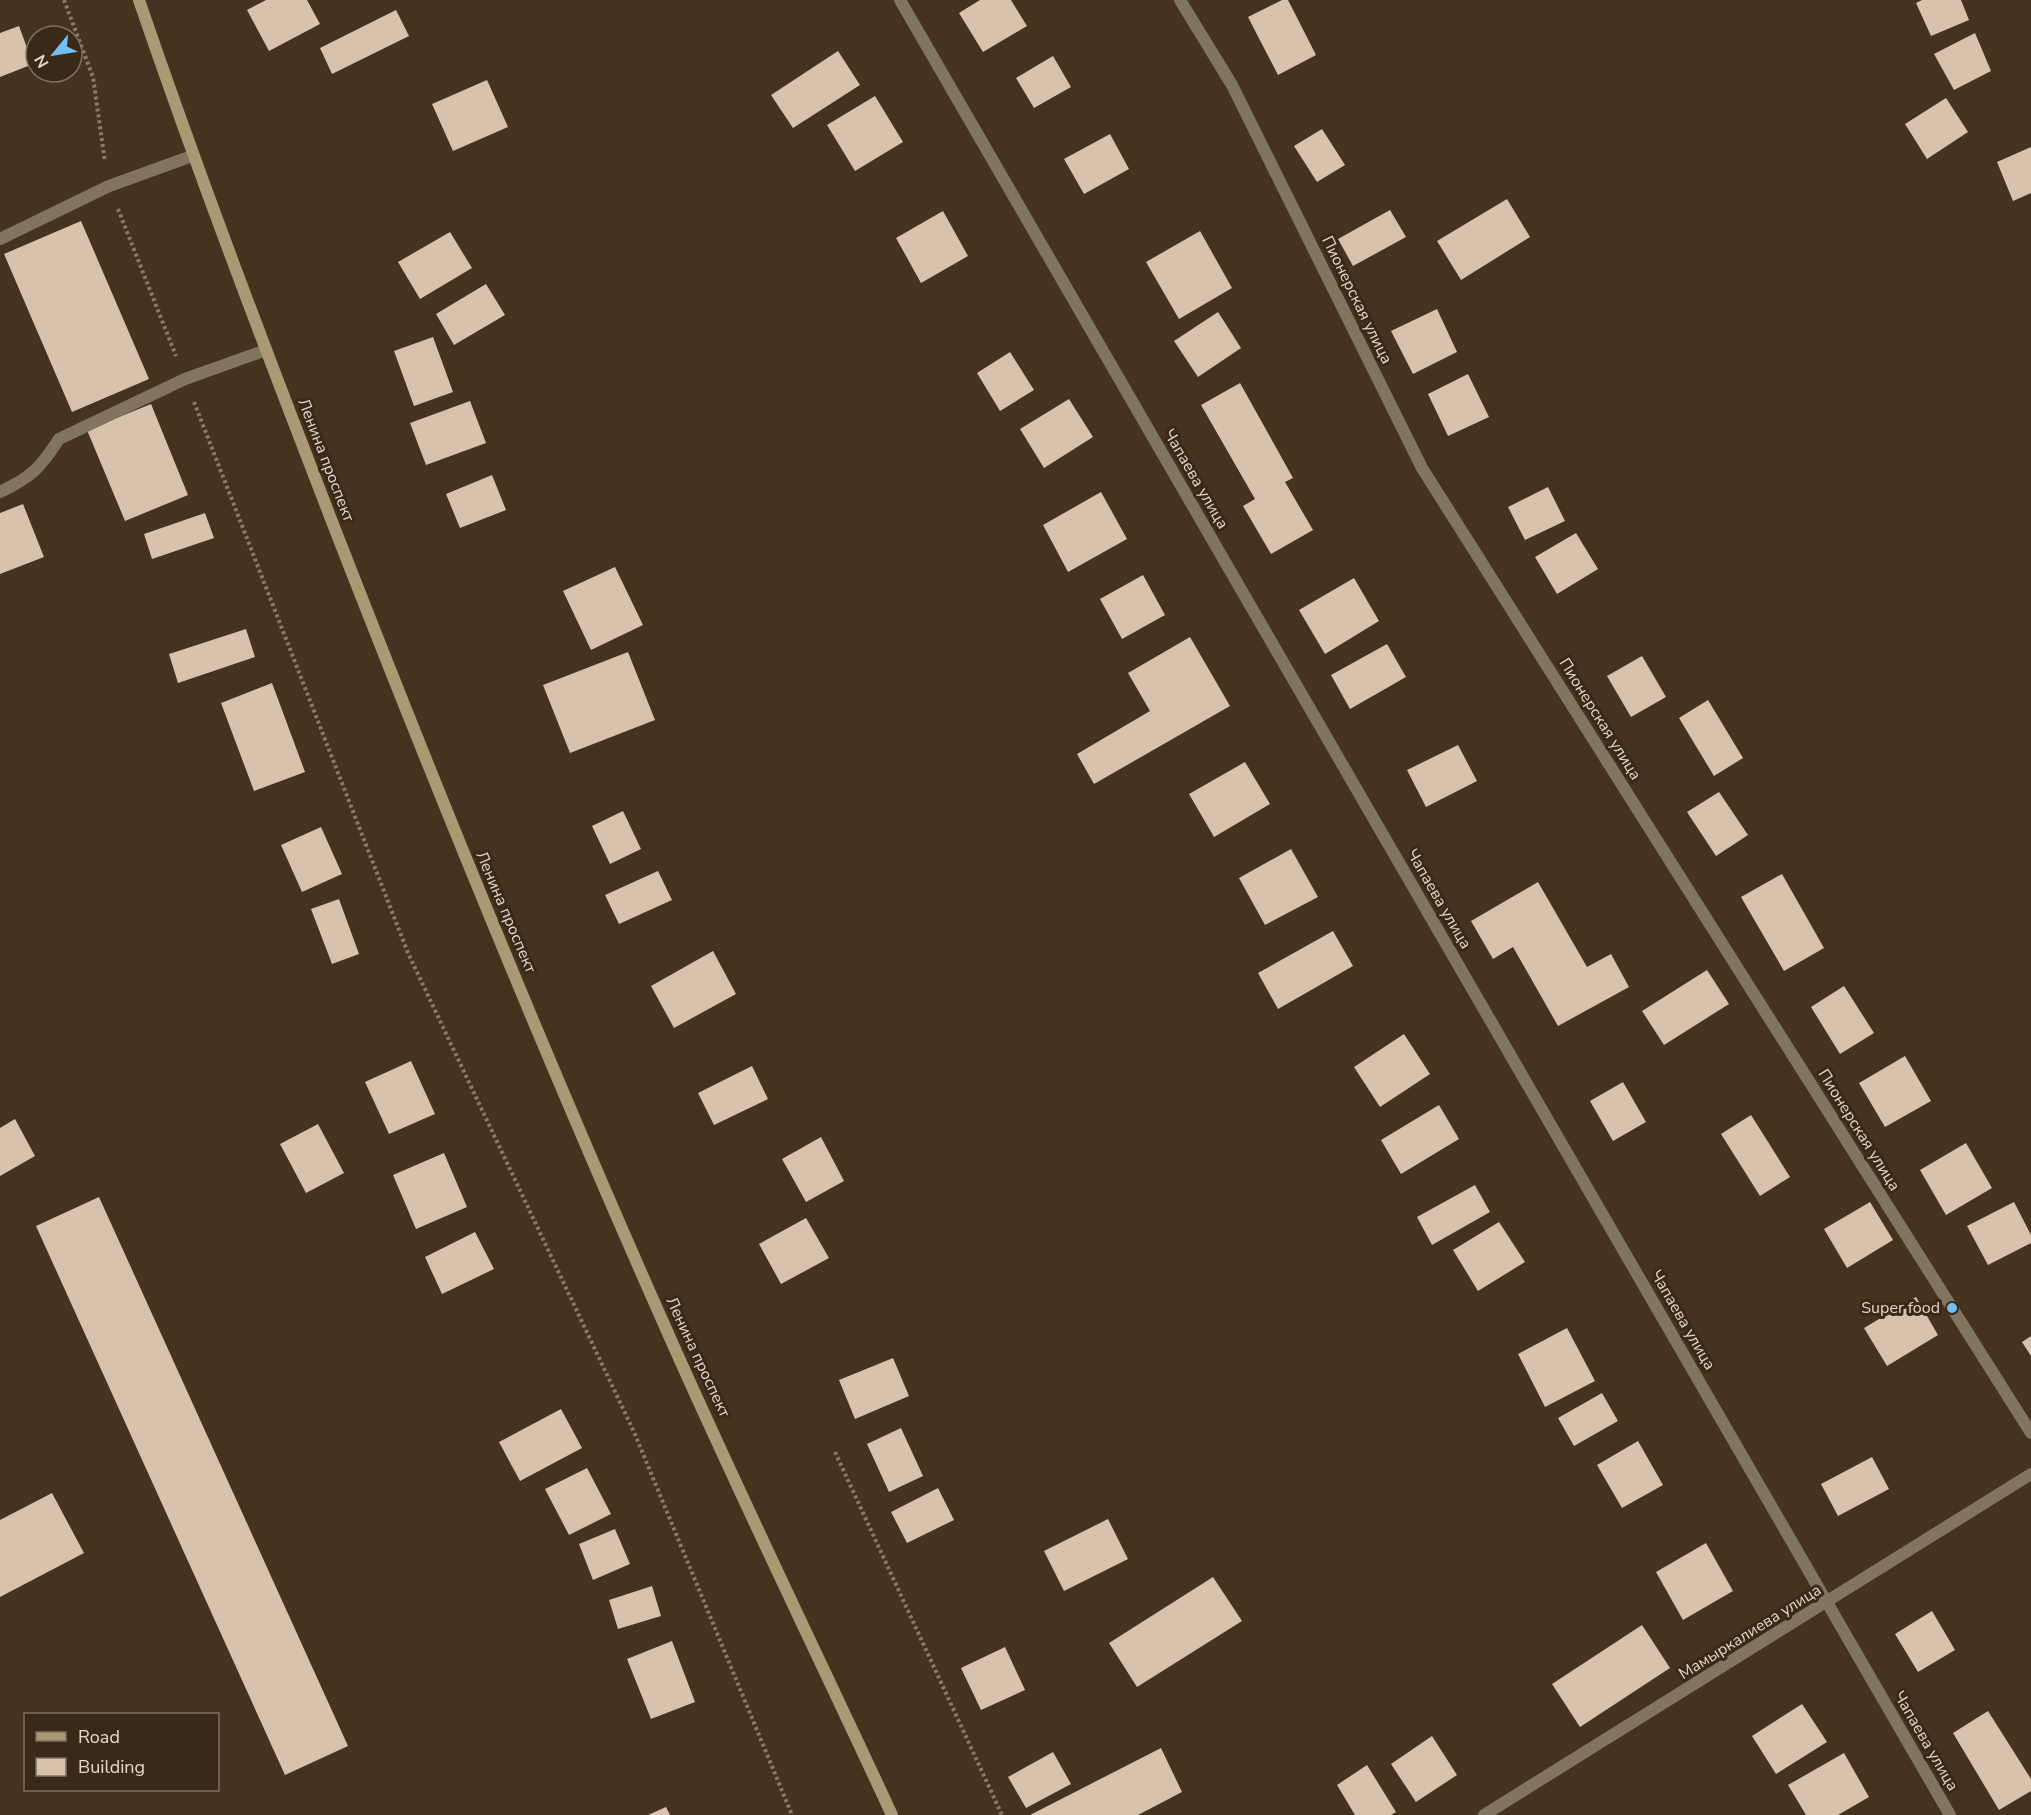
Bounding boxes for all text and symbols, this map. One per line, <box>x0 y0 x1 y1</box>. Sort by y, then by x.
north arrow <box>24 24 84 84</box>
text: N <box>29 50 54 72</box>
street label: Пионерская улица <box>1316 232 1398 368</box>
street label: Ленина проспект <box>292 395 360 526</box>
street label: Чапаева улица <box>1158 425 1234 533</box>
street label: Пионерская улица <box>1554 654 1646 784</box>
street label: Чапаева улица <box>1401 845 1477 953</box>
street label: Ленина проспект <box>470 848 542 977</box>
street label: Пионерская улица <box>1813 1065 1905 1195</box>
street label: Чапаева улица <box>1645 1266 1721 1374</box>
street label: Ленина проспект <box>660 1293 736 1422</box>
place label: Super food <box>1861 1297 1940 1319</box>
marker: Super food <box>1945 1301 1959 1315</box>
street label: Мамыркалиева улица <box>1674 1579 1826 1685</box>
street label: Чапаева улица <box>1888 1687 1964 1795</box>
legend <box>24 1713 219 1791</box>
text: Road <box>78 1725 120 1749</box>
text: Building <box>78 1755 145 1779</box>

